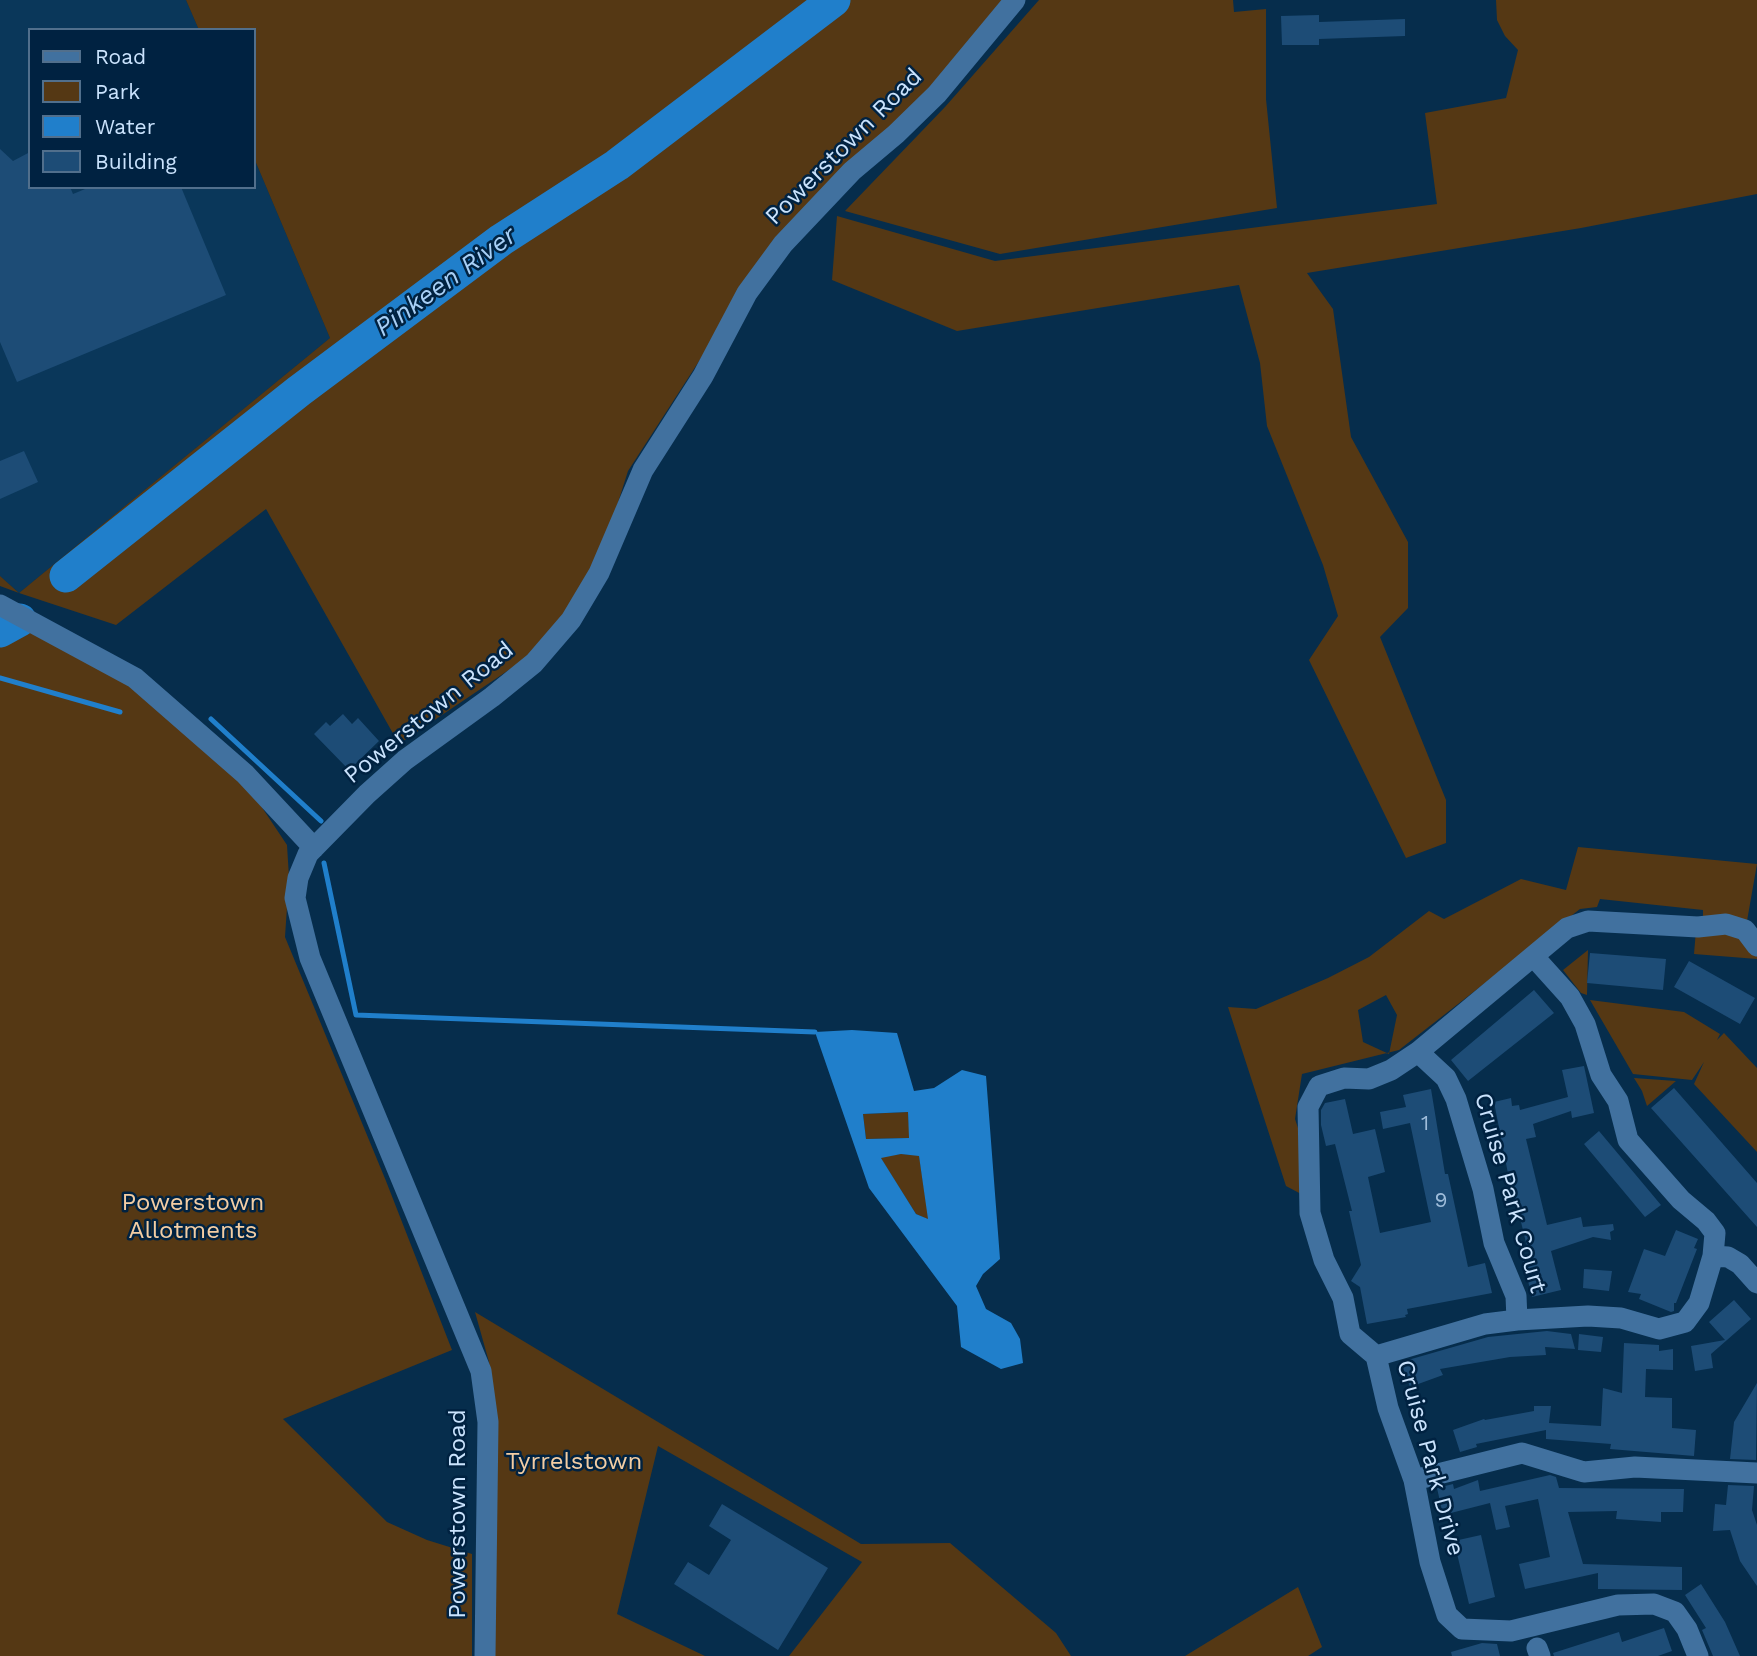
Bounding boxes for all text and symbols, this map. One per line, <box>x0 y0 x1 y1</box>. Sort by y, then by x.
legend <box>28 28 256 189</box>
text: Road <box>95 44 146 69</box>
street label: Powerstown Road <box>760 63 928 231</box>
text: Park <box>95 79 140 104</box>
text: Water <box>95 114 155 139</box>
text: Building <box>95 149 177 174</box>
water label: Pinkeen River <box>369 220 523 344</box>
street label: Powerstown Road <box>338 636 520 790</box>
street label: Cruise Park Court <box>1468 1090 1552 1296</box>
house number: 1 <box>1421 1111 1429 1137</box>
house number: 9 <box>1435 1188 1447 1214</box>
park label: Powerstown Allotments <box>122 1189 264 1245</box>
street label: Cruise Park Drive <box>1390 1357 1470 1559</box>
street label: Powerstown Road <box>444 1409 472 1619</box>
park label: Tyrrelstown <box>506 1448 642 1476</box>

